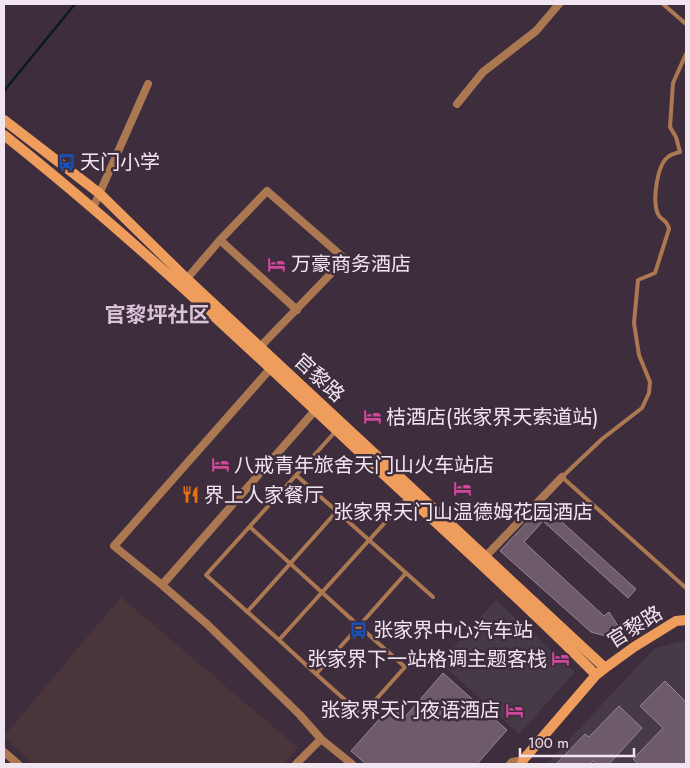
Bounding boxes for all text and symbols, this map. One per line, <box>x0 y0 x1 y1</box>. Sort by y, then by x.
place label: 天门小学 <box>80 148 160 177</box>
bus stop icon: 天门小学 <box>56 152 76 172</box>
place label: 万豪商务酒店 <box>291 250 411 279</box>
hotel icon: 万豪商务酒店 <box>267 254 287 274</box>
district label: 官黎坪社区 <box>105 300 210 330</box>
street label: 官黎路 <box>287 347 351 409</box>
place label: 桔酒店(张家界天索道站) <box>386 403 598 432</box>
hotel icon: 桔酒店(张家界天索道站) <box>362 407 382 427</box>
place label: 八戒青年旅舍天门山火车站店 <box>234 451 494 480</box>
hotel icon: 八戒青年旅舍天门山火车站店 <box>210 455 230 475</box>
hotel icon: 张家界天门山温德姆花园酒店 <box>453 478 473 498</box>
place label: 界上人家餐厅 <box>204 481 324 510</box>
restaurant icon: 界上人家餐厅 <box>180 485 200 505</box>
place label: 张家界天门山温德姆花园酒店 <box>333 498 593 527</box>
street label: 官黎路 <box>602 599 668 655</box>
place label: 张家界中心汽车站 <box>373 616 533 645</box>
bus stop icon: 张家界中心汽车站 <box>349 620 369 640</box>
place label: 张家界下一站格调主题客栈 <box>307 645 547 674</box>
hotel icon: 张家界下一站格调主题客栈 <box>551 649 571 669</box>
place label: 张家界天门夜语酒店 <box>320 696 500 725</box>
hotel icon: 张家界天门夜语酒店 <box>504 700 524 720</box>
scale bar <box>520 726 634 758</box>
text: 100 m <box>528 732 569 754</box>

